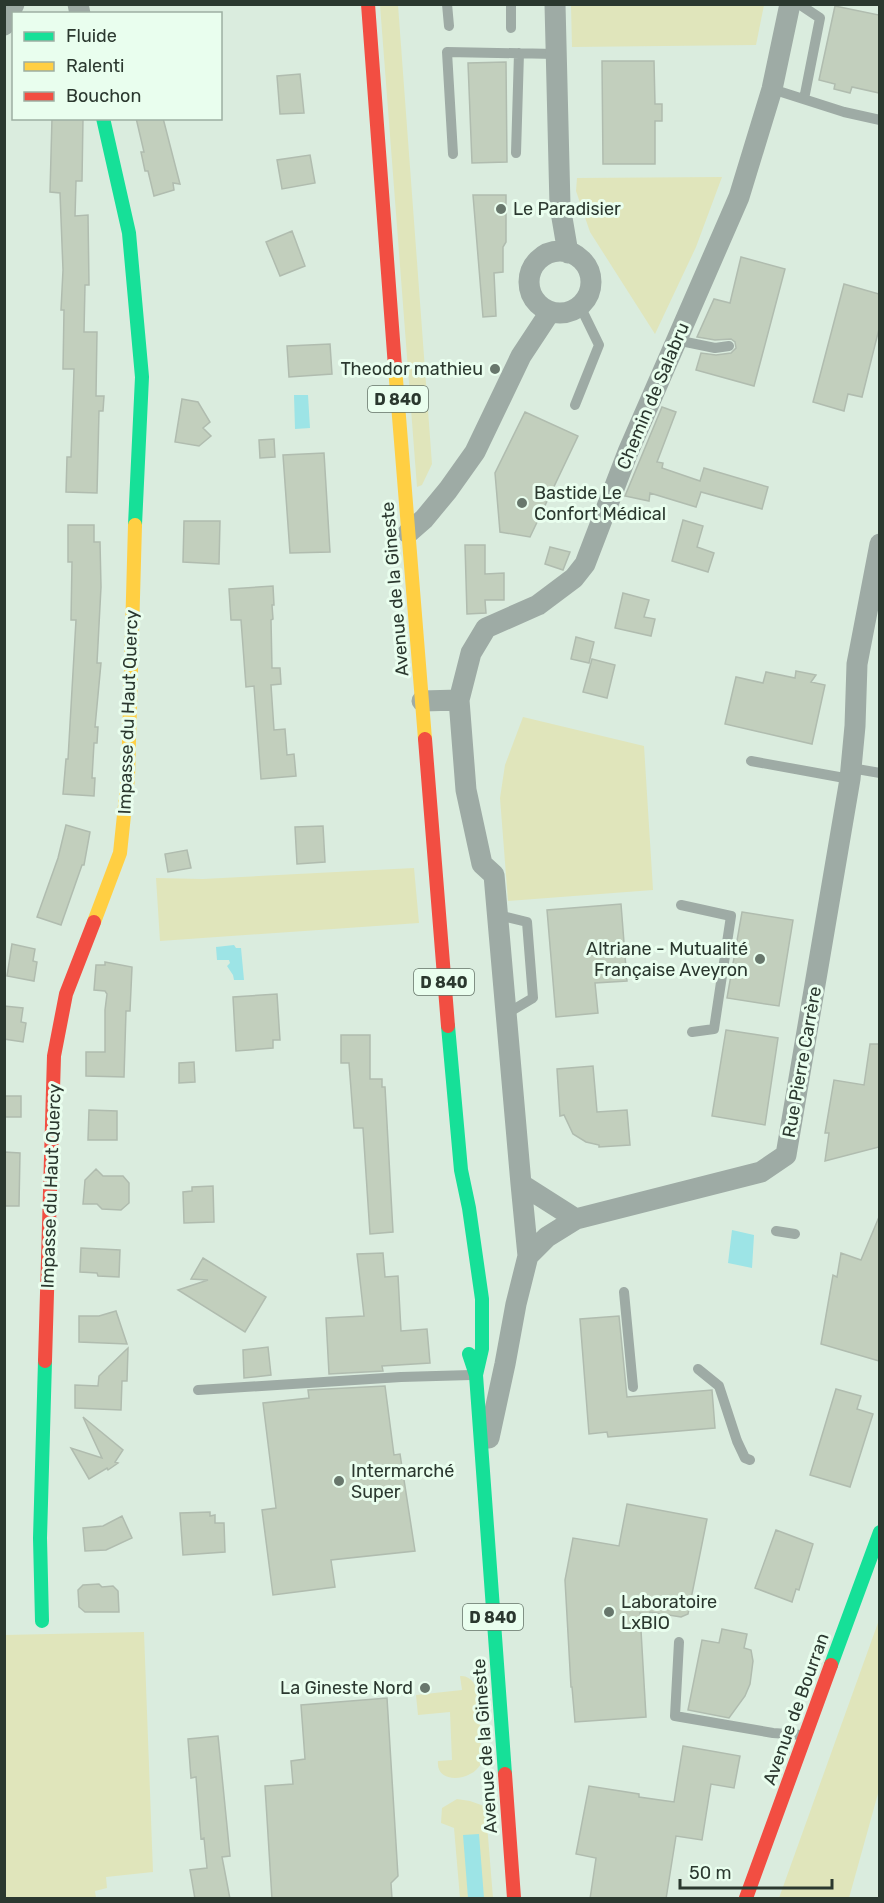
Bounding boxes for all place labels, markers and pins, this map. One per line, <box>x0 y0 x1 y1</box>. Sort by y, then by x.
place label: Le Paradisier <box>513 198 621 220</box>
marker: Le Paradisier <box>494 202 508 216</box>
place label: Theodor mathieu <box>341 358 483 380</box>
marker: Theodor mathieu <box>488 362 502 376</box>
place label: Bastide Le Confort Médical <box>534 482 666 525</box>
marker: Bastide Le Confort Médical <box>515 496 529 510</box>
place label: Altriane - Mutualité Française Aveyron <box>586 938 748 981</box>
marker: Altriane - Mutualité Française Aveyron <box>753 952 767 966</box>
place label: Intermarché Super <box>351 1460 454 1503</box>
marker: Intermarché Super <box>332 1474 346 1488</box>
place label: Laboratoire LxBIO <box>621 1591 717 1634</box>
marker: Laboratoire LxBIO <box>602 1605 616 1619</box>
place label: La Gineste Nord <box>280 1677 413 1699</box>
marker: La Gineste Nord <box>418 1681 432 1695</box>

